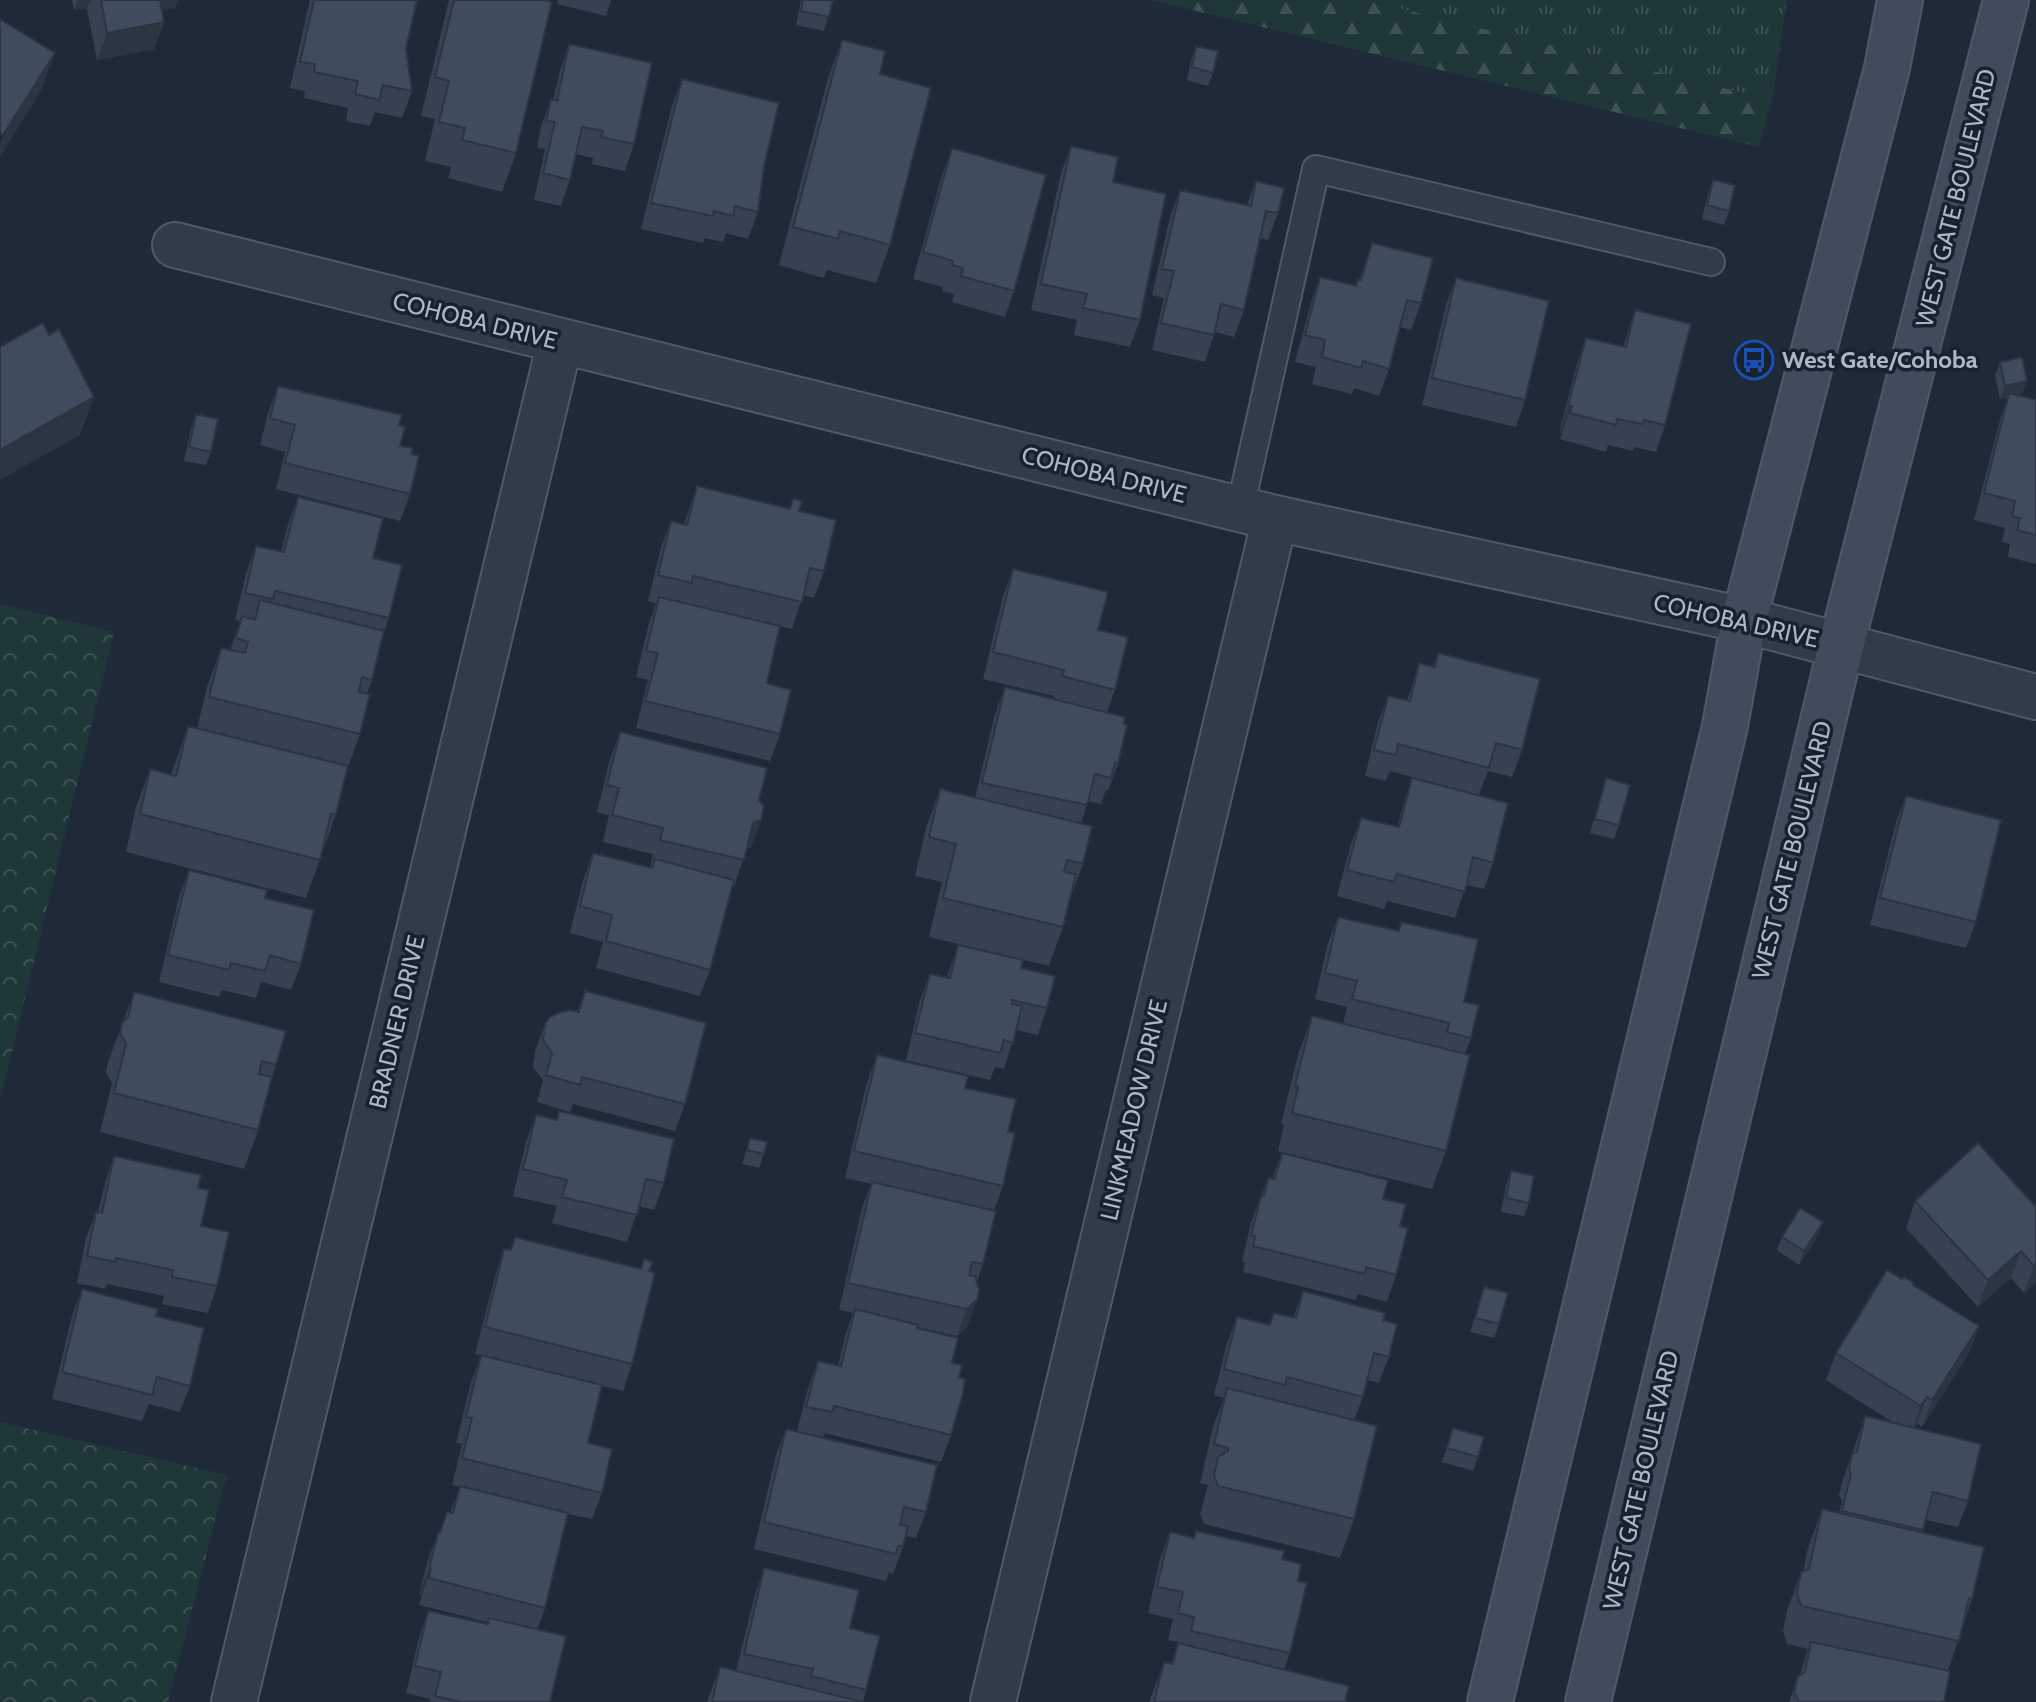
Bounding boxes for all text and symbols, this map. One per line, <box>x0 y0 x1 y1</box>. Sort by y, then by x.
street label: WEST GATE BOULEVARD <box>1909 66 2002 330</box>
street label: COHOBA DRIVE <box>390 286 561 355</box>
bus stop icon: West Gate/Cohoba <box>1733 339 1775 381</box>
place label: West Gate/Cohoba <box>1782 345 1978 374</box>
street label: COHOBA DRIVE <box>1019 440 1190 509</box>
street label: COHOBA DRIVE <box>1651 587 1822 654</box>
street label: WEST GATE BOULEVARD <box>1745 718 1838 982</box>
street label: BRADNER DRIVE <box>362 932 431 1111</box>
street label: LINKMEADOW DRIVE <box>1094 997 1173 1223</box>
street label: WEST GATE BOULEVARD <box>1597 1348 1684 1612</box>

